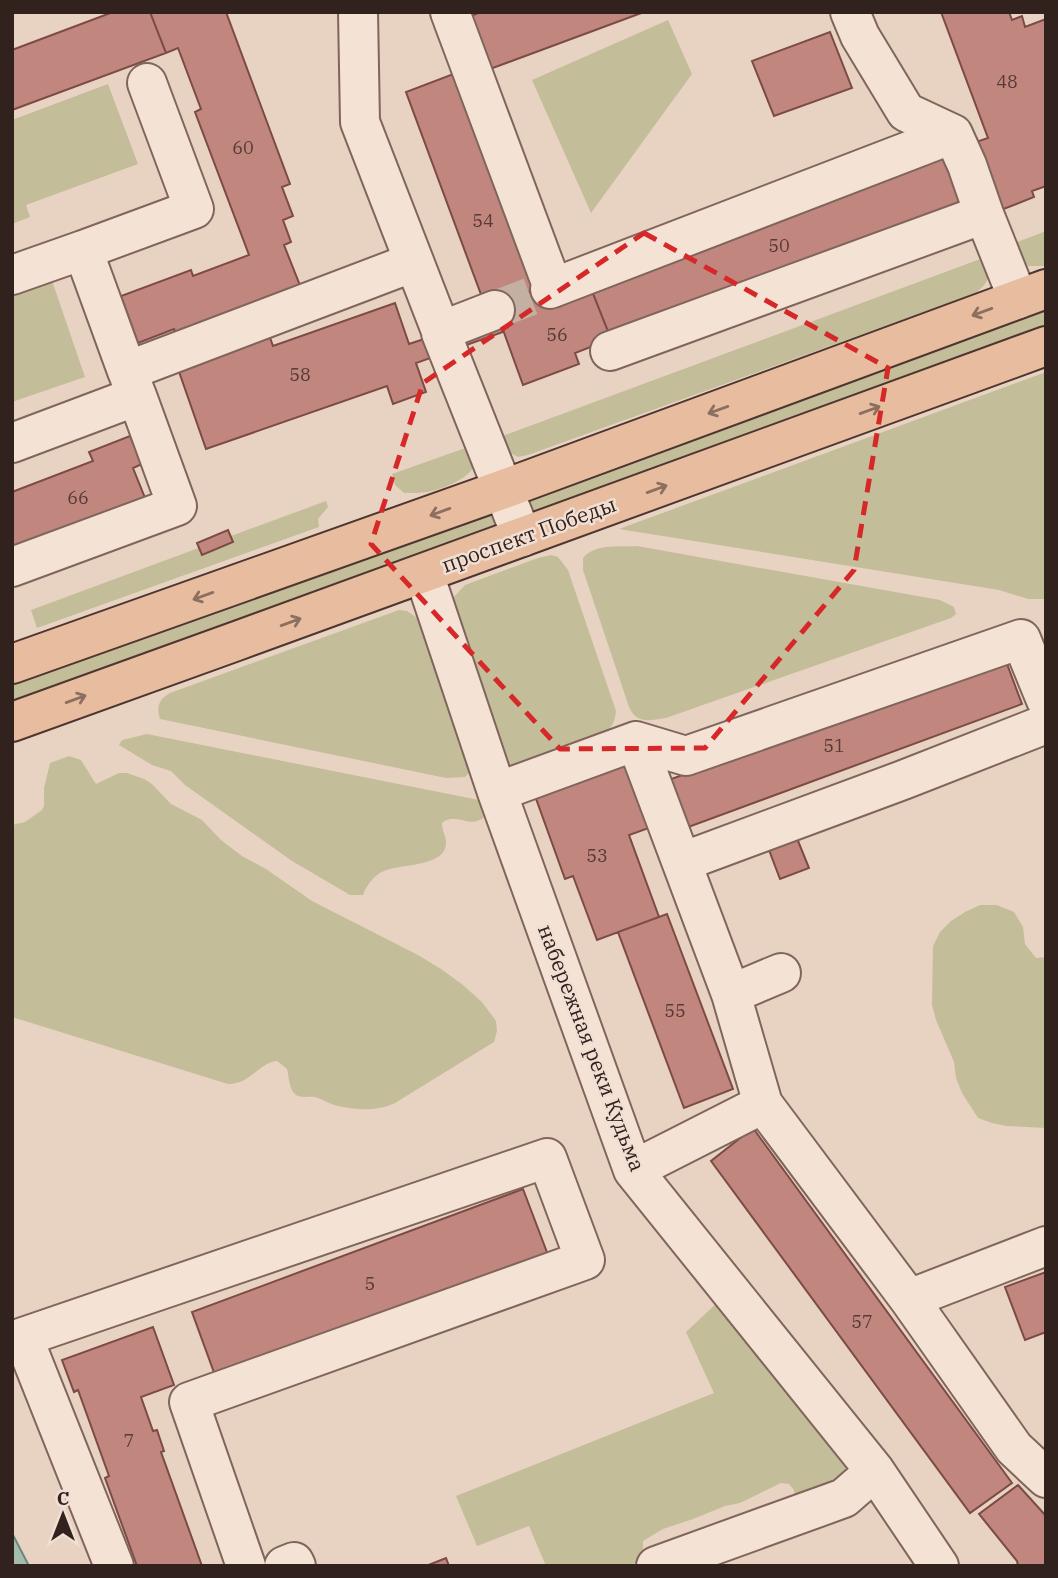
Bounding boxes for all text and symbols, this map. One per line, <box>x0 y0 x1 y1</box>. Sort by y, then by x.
house number: 48 <box>996 70 1018 93</box>
house number: 60 <box>232 136 254 159</box>
house number: 54 <box>472 209 494 232</box>
house number: 50 <box>768 234 790 257</box>
one-way arrow <box>971 307 993 319</box>
house number: 56 <box>546 323 568 346</box>
house number: 58 <box>289 363 311 386</box>
one-way arrow <box>859 403 881 416</box>
one-way arrow <box>708 405 730 417</box>
one-way arrow <box>645 481 667 494</box>
house number: 66 <box>67 486 89 509</box>
street label: проспект Победы <box>437 489 620 579</box>
one-way arrow <box>430 507 452 519</box>
one-way arrow <box>192 591 214 604</box>
one-way arrow <box>279 615 301 627</box>
one-way arrow <box>65 692 87 704</box>
house number: 51 <box>823 734 845 757</box>
house number: 53 <box>586 844 608 867</box>
street label: набережная реки Кудьма <box>532 920 652 1175</box>
house number: 55 <box>664 999 686 1022</box>
house number: 5 <box>365 1272 375 1295</box>
house number: 57 <box>851 1310 873 1333</box>
house number: 7 <box>124 1429 134 1452</box>
north arrow <box>28 1480 98 1550</box>
text: С <box>57 1486 69 1510</box>

